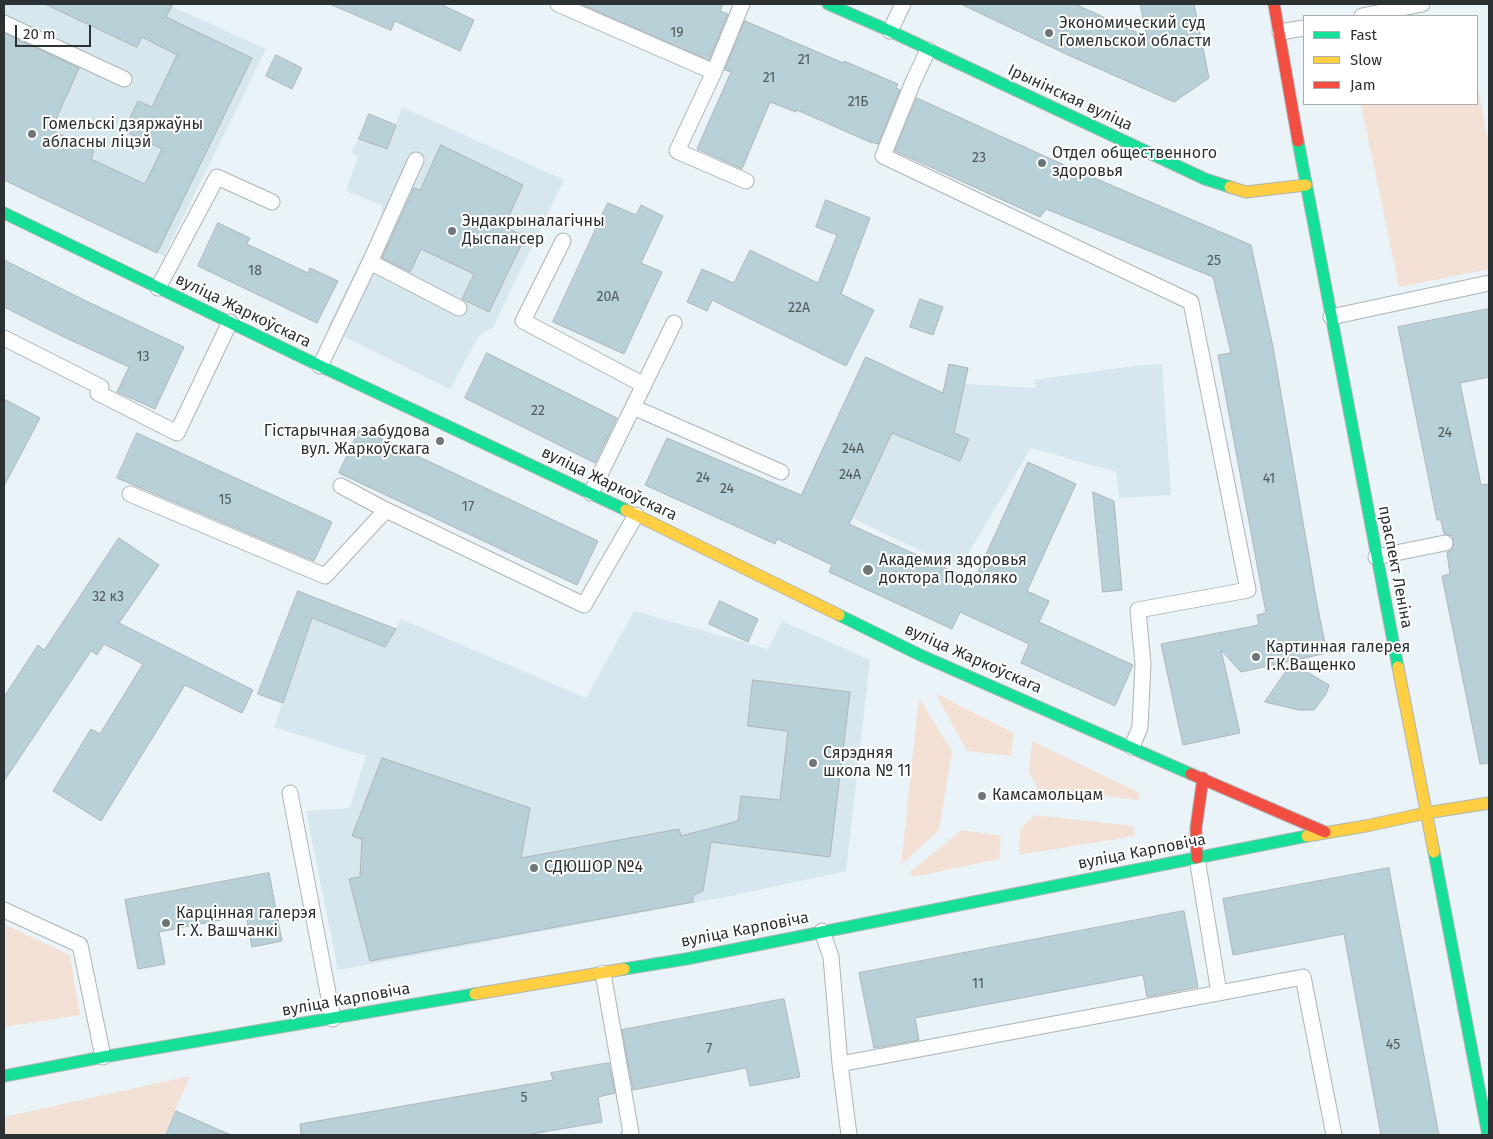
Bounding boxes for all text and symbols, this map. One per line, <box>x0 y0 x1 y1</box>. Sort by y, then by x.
place label: Экономический суд Гомельской области <box>1059 14 1211 52</box>
scale bar <box>18 15 94 47</box>
legend <box>1303 15 1478 105</box>
text: 20 m <box>23 25 56 43</box>
house number: 19 <box>670 25 684 41</box>
text: Fast <box>1350 26 1377 44</box>
marker: Экономический суд Гомельской области <box>1043 27 1055 39</box>
text: Slow <box>1350 51 1382 69</box>
house number: 21 <box>798 52 810 68</box>
street label: Ірынінская вуліца <box>1005 61 1135 135</box>
house number: 21 <box>763 70 775 86</box>
text: Jam <box>1350 76 1376 94</box>
house number: 21Б <box>848 94 868 110</box>
place label: Гомельскі дзяржаўны абласны ліцэй <box>42 115 203 153</box>
marker: Гомельскі дзяржаўны абласны ліцэй <box>26 128 38 140</box>
place label: Отдел общественного здоровья <box>1052 144 1217 182</box>
house number: 23 <box>972 150 986 166</box>
marker: Отдел общественного здоровья <box>1036 157 1048 169</box>
place label: Эндакрыналагічны Дыспансер <box>462 212 605 250</box>
marker: Эндакрыналагічны Дыспансер <box>446 225 458 237</box>
house number: 25 <box>1207 253 1221 269</box>
house number: 18 <box>248 263 262 279</box>
street label: вуліца Жаркоўскага <box>172 270 314 352</box>
house number: 20А <box>597 289 619 305</box>
house number: 22А <box>788 300 810 316</box>
house number: 13 <box>136 349 150 365</box>
house number: 22 <box>531 403 545 419</box>
place label: Гістарычная забудова вул. Жаркоўскага <box>264 422 430 460</box>
house number: 24 <box>1438 425 1452 441</box>
marker: Гістарычная забудова вул. Жаркоўскага <box>434 435 446 447</box>
house number: 24А <box>842 441 864 457</box>
street label: вуліца Жаркоўскага <box>538 443 680 525</box>
house number: 24А <box>839 467 861 483</box>
house number: 24 <box>696 470 710 486</box>
house number: 41 <box>1263 471 1275 487</box>
house number: 24 <box>720 481 734 497</box>
house number: 15 <box>218 492 232 508</box>
house number: 17 <box>462 499 474 515</box>
street label: праспект Леніна <box>1374 504 1416 630</box>
place label: Академия здоровья доктора Подоляко <box>879 551 1027 589</box>
marker: Академия здоровья доктора Подоляко <box>861 563 875 577</box>
house number: 32 к3 <box>92 589 124 605</box>
street label: вуліца Жаркоўскага <box>901 620 1045 698</box>
place label: Картинная галерея Г.К.Ващенко <box>1266 638 1410 676</box>
marker: Картинная галерея Г.К.Ващенко <box>1250 651 1262 663</box>
place label: Сярэдняя школа № 11 <box>823 744 911 782</box>
marker: Сярэдняя школа № 11 <box>807 757 819 769</box>
place label: Камсамольцам <box>992 786 1103 806</box>
marker: Камсамольцам <box>976 790 988 802</box>
street label: вуліца Карповіча <box>1076 830 1208 874</box>
place label: СДЮШОР №4 <box>544 858 643 878</box>
marker: СДЮШОР №4 <box>528 862 540 874</box>
place label: Карцінная галерэя Г. Х. Вашчанкі <box>176 904 316 942</box>
street label: вуліца Карповіча <box>679 908 811 952</box>
marker: Карцінная галерэя Г. Х. Вашчанкі <box>160 917 172 929</box>
house number: 11 <box>972 976 984 992</box>
street label: вуліца Карповіча <box>280 979 412 1021</box>
house number: 45 <box>1386 1037 1400 1053</box>
house number: 7 <box>706 1041 712 1057</box>
house number: 5 <box>520 1090 528 1106</box>

